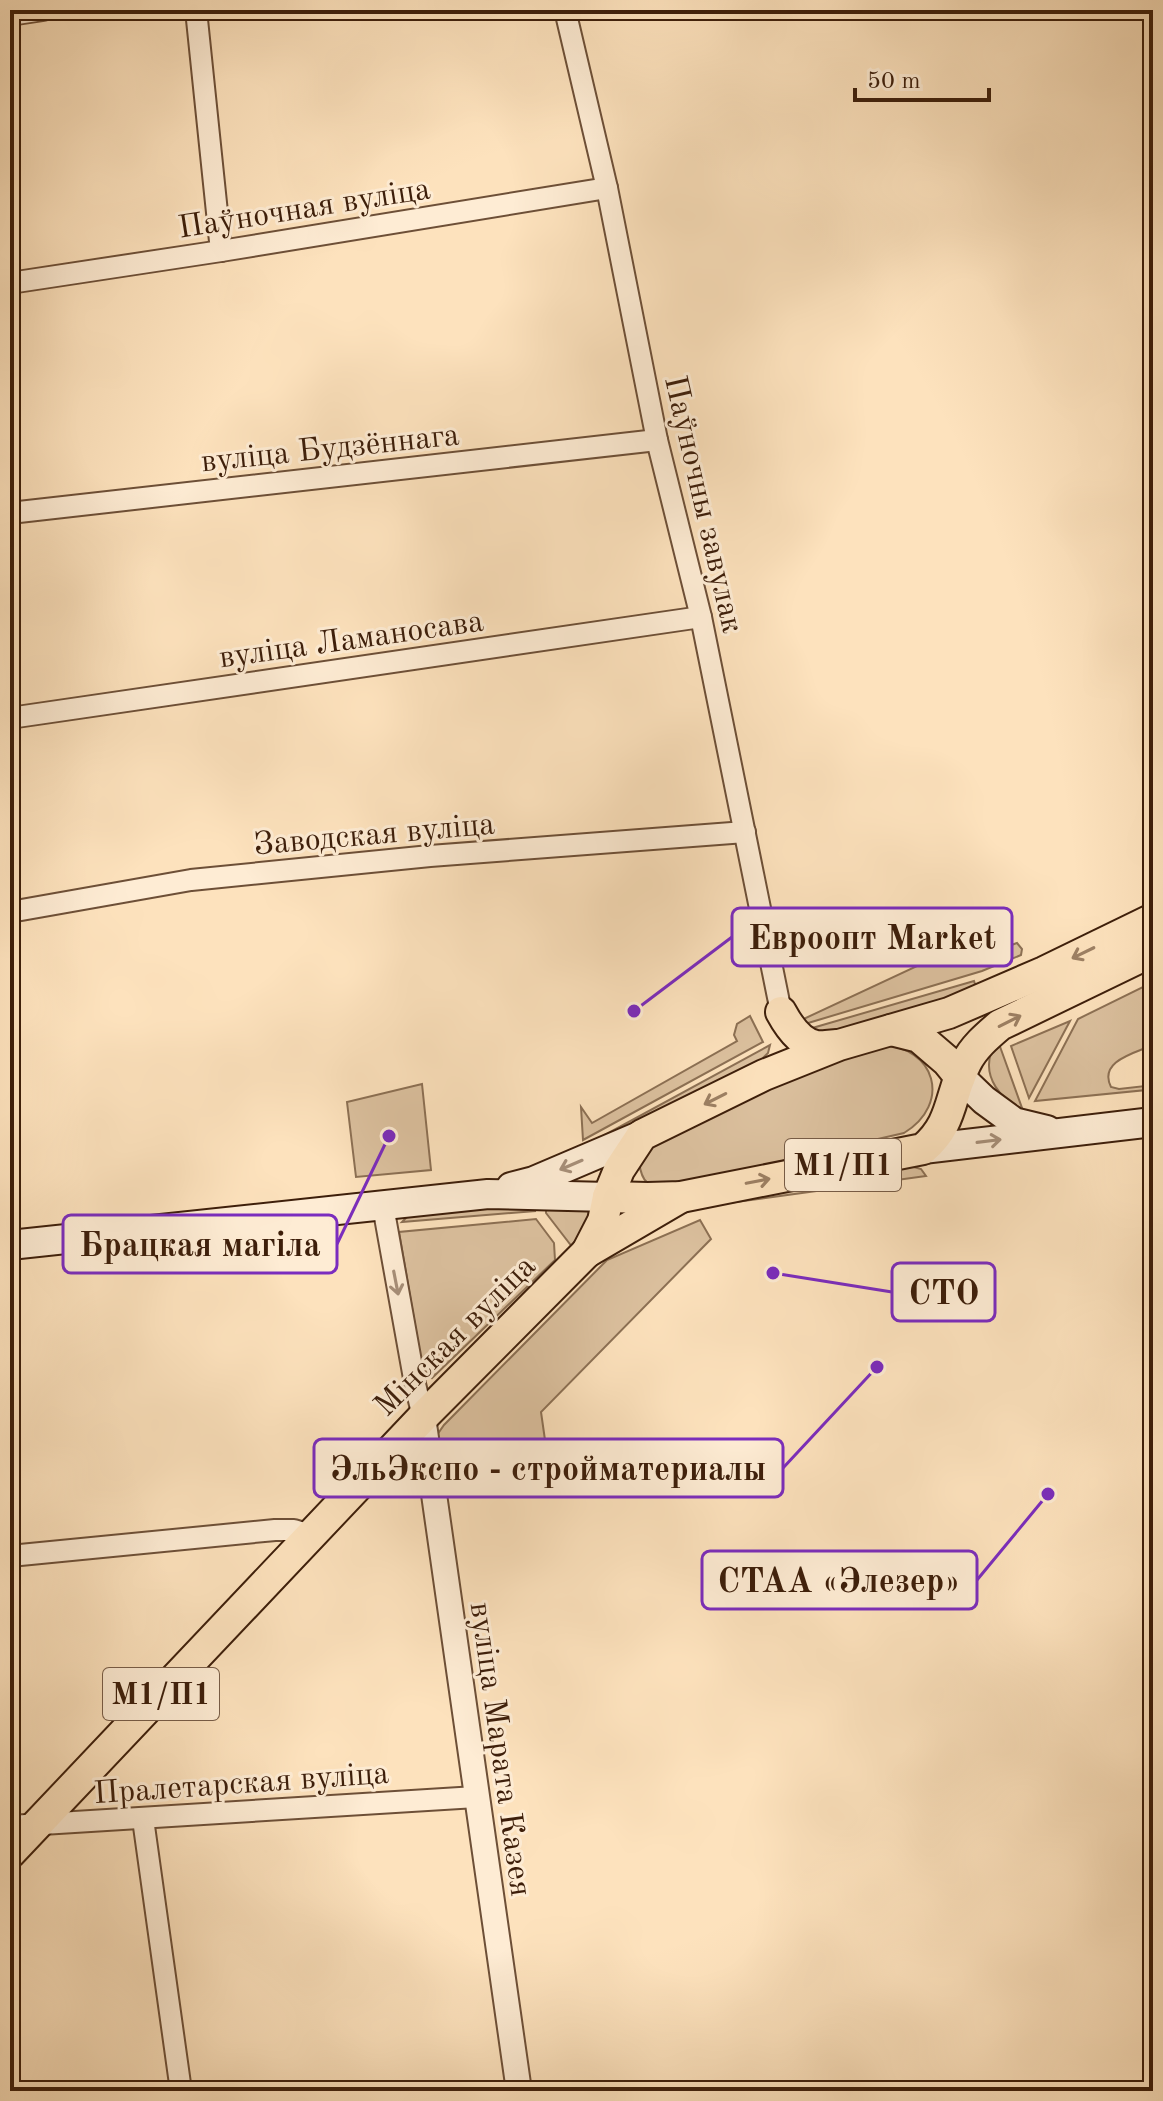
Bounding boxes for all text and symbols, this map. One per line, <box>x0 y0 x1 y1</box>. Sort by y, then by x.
scale bar <box>855 52 989 102</box>
text: 50 m <box>867 70 921 94</box>
street label: Паўночная вуліца <box>176 174 433 246</box>
street label: Паўночны завулак <box>657 373 747 637</box>
street label: вуліца Будзённага <box>199 420 461 479</box>
street label: вуліца Ламаносава <box>217 607 486 675</box>
street label: Заводская вуліца <box>252 809 496 862</box>
callout: Евроопт Market <box>732 908 1012 966</box>
text: Евроопт Market <box>748 923 996 957</box>
one-way arrow <box>1071 946 1095 961</box>
one-way arrow <box>998 1012 1022 1028</box>
one-way arrow <box>703 1092 727 1107</box>
one-way arrow <box>975 1134 1002 1149</box>
road number: М1/П1 <box>785 1139 901 1191</box>
one-way arrow <box>559 1159 584 1174</box>
one-way arrow <box>745 1173 770 1188</box>
callout: Брацкая магіла <box>63 1215 337 1273</box>
text: Брацкая магіла <box>79 1230 321 1264</box>
street label: Мінская вуліца <box>369 1250 543 1424</box>
callout: СТО <box>892 1263 995 1321</box>
one-way arrow <box>389 1270 404 1296</box>
text: СТО <box>909 1278 980 1312</box>
callout: ЭльЭкспо - стройматериалы <box>314 1439 783 1497</box>
text: ЭльЭкспо - стройматериалы <box>330 1454 766 1488</box>
callout: СТАА «Элезер» <box>702 1551 977 1609</box>
text: СТАА «Элезер» <box>717 1566 961 1600</box>
street label: вуліца Марата Казея <box>463 1600 536 1899</box>
road number: М1/П1 <box>103 1668 219 1720</box>
street label: Пралетарская вуліца <box>92 1759 390 1811</box>

